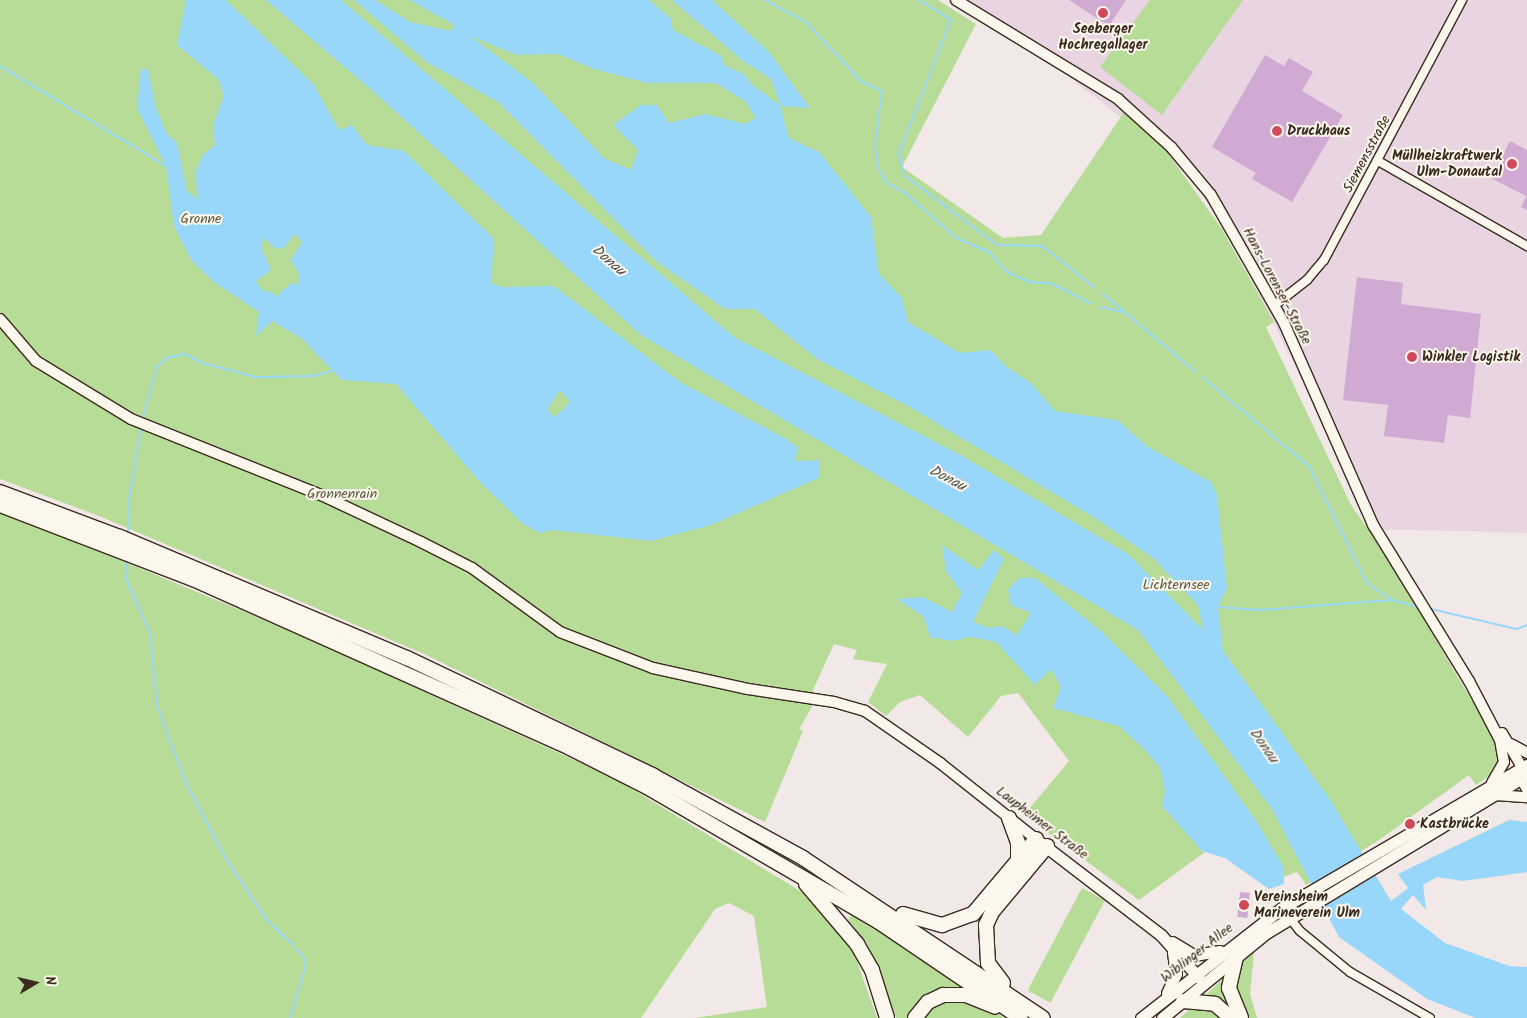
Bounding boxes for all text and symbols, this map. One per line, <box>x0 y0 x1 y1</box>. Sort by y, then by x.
marker: Seeberger Hochregallager <box>1097 7 1109 19</box>
place label: Seeberger Hochregallager <box>1058 21 1148 54</box>
street label: Siemensstraße <box>1340 113 1394 195</box>
place label: Druckhaus <box>1287 123 1350 139</box>
marker: Druckhaus <box>1271 125 1283 137</box>
place label: Müllheizkraftwerk Ulm-Donautal <box>1392 148 1502 180</box>
marker: Müllheizkraftwerk Ulm-Donautal <box>1506 158 1518 170</box>
park label: Gronne <box>181 211 221 227</box>
street label: Hans-Lorenser-Straße <box>1239 225 1315 347</box>
water label: Donau <box>587 242 629 280</box>
place label: Winkler Logistik <box>1422 349 1520 365</box>
marker: Winkler Logistik <box>1406 351 1418 363</box>
water label: Donau <box>926 462 968 496</box>
park label: Gronnenrain <box>307 486 377 502</box>
park label: Lichternsee <box>1142 577 1210 593</box>
water label: Donau <box>1245 725 1281 767</box>
street label: Laupheimer Straße <box>993 783 1091 863</box>
place label: Kastbrücke <box>1420 816 1489 832</box>
marker: Kastbrücke <box>1404 818 1416 830</box>
place label: Vereinsheim Marineverein Ulm <box>1254 889 1360 922</box>
marker: Vereinsheim Marineverein Ulm <box>1238 899 1250 911</box>
street label: Wiblinger Allee <box>1158 920 1236 986</box>
north arrow <box>10 958 60 1008</box>
text: N <box>38 975 61 987</box>

